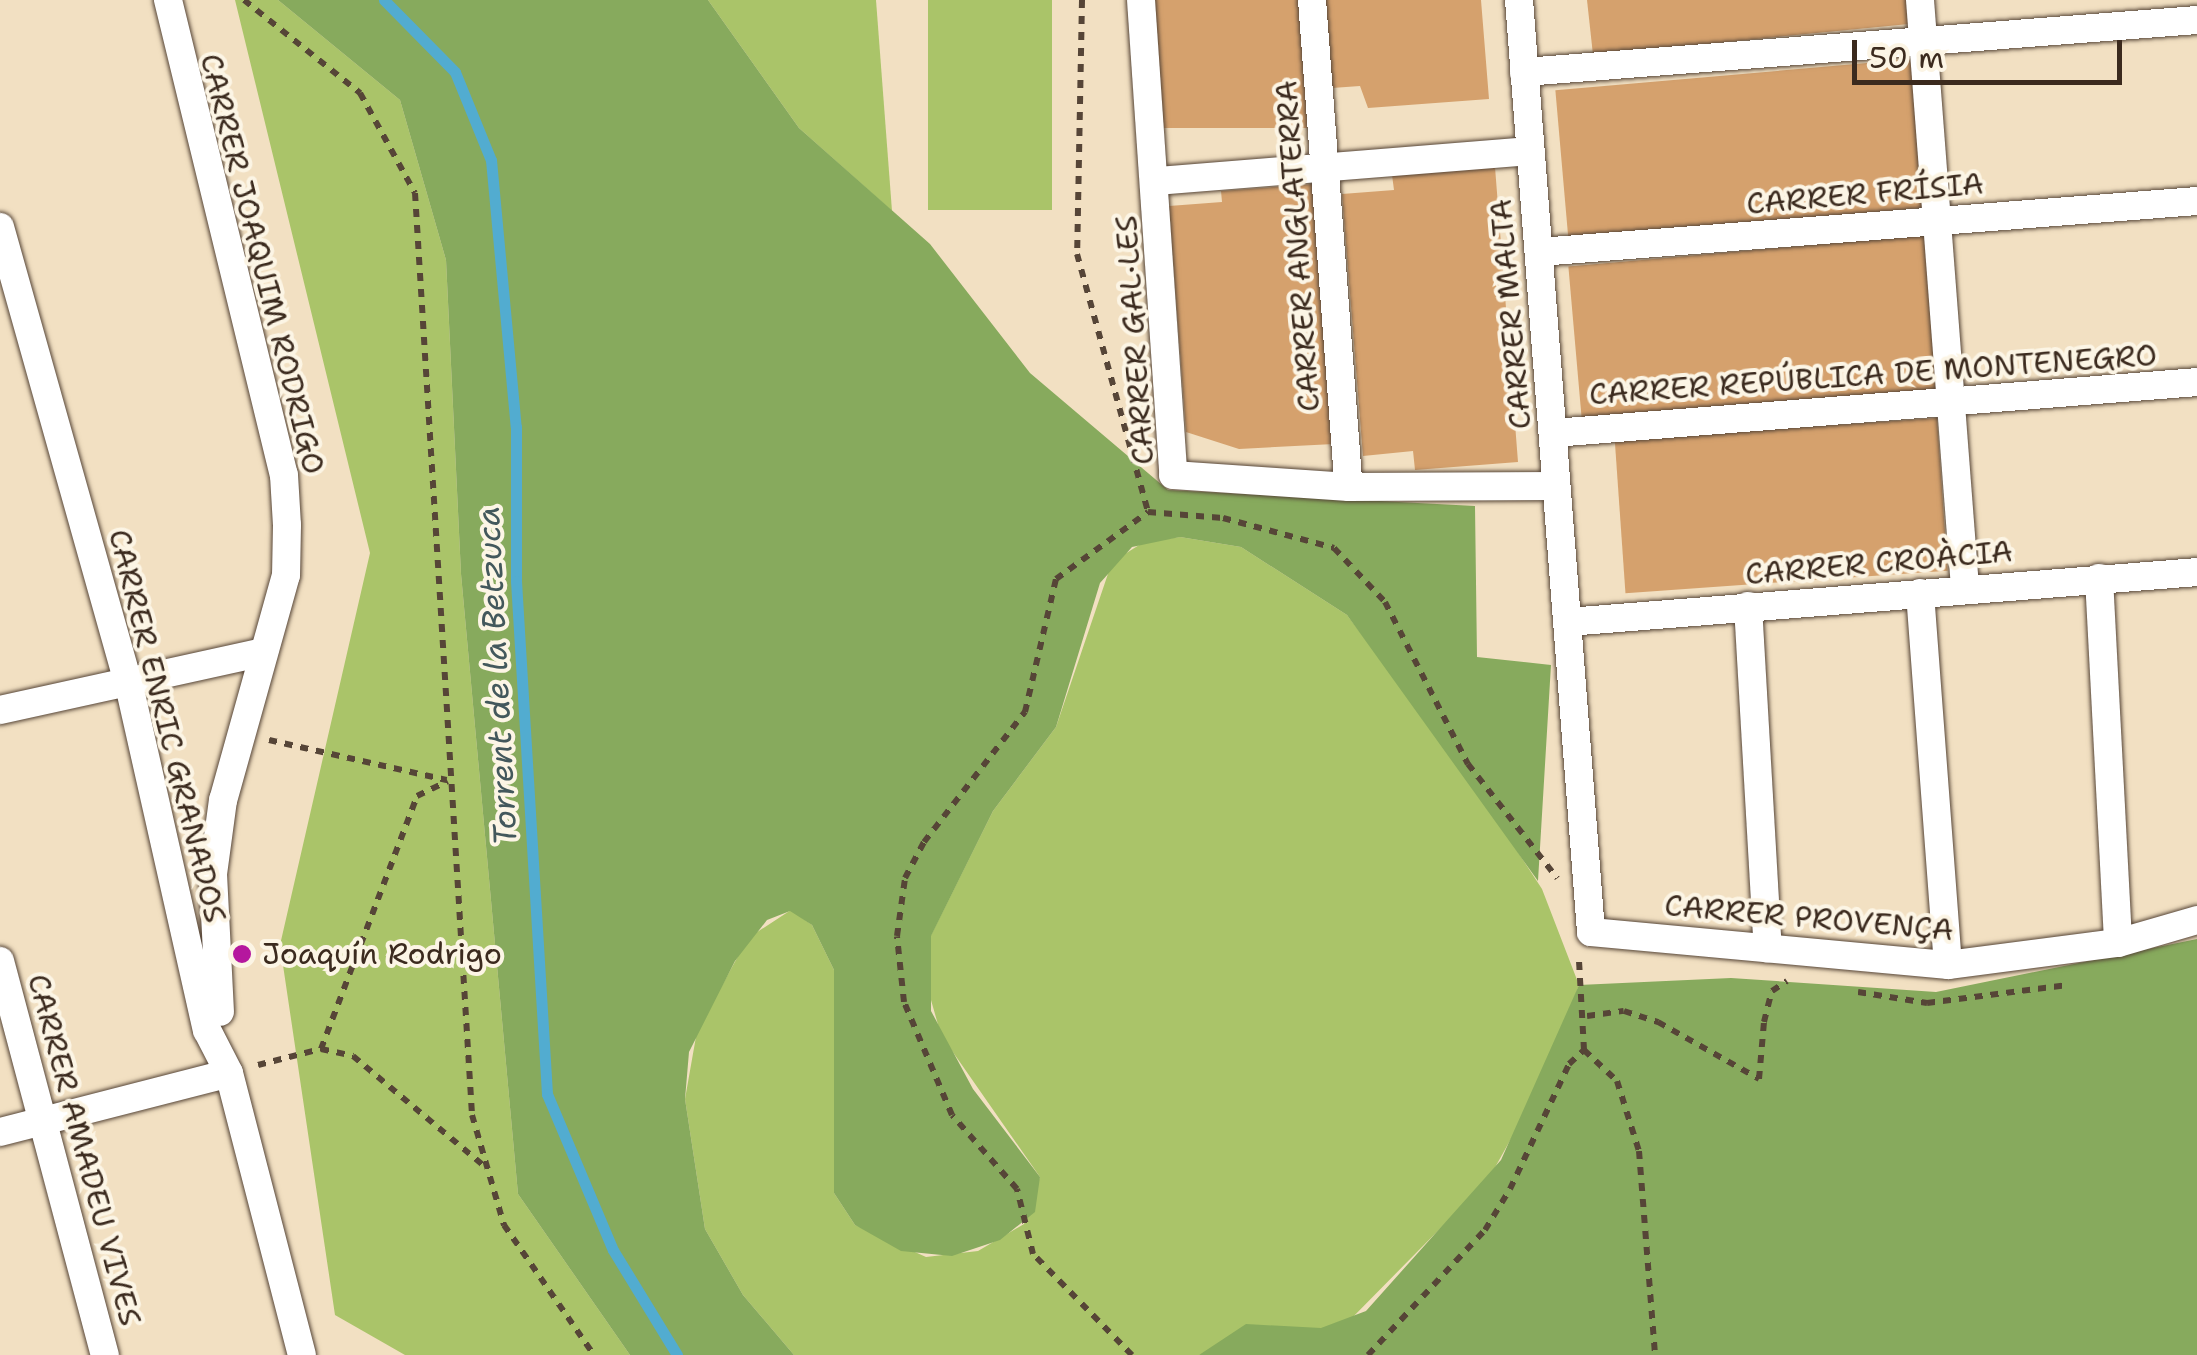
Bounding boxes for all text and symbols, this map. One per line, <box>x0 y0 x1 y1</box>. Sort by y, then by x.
scale bar <box>1857 20 2127 82</box>
text: 50 m <box>1869 37 1944 78</box>
street label: CARRER JOAQUIM RODRIGO <box>192 50 332 478</box>
street label: CARRER ANGLATERRA <box>1268 79 1328 413</box>
street label: CARRER FRÍSIA <box>1745 166 1985 222</box>
street label: CARRER MALTA <box>1483 197 1539 431</box>
street label: CARRER GAL·LES <box>1108 214 1162 466</box>
street label: CARRER REPÚBLICA DE MONTENEGRO <box>1588 337 2158 413</box>
water label: Torrent de la Betzuca <box>469 506 525 846</box>
street label: CARRER ENRIC GRANADOS <box>101 526 233 926</box>
street label: CARRER CROÀCIA <box>1744 533 2014 593</box>
street label: CARRER PROVENÇA <box>1663 887 1955 949</box>
place label: Joaquín Rodrigo <box>262 936 502 972</box>
marker: Joaquín Rodrigo <box>231 943 253 965</box>
street label: CARRER AMADEU VIVES <box>20 970 148 1330</box>

